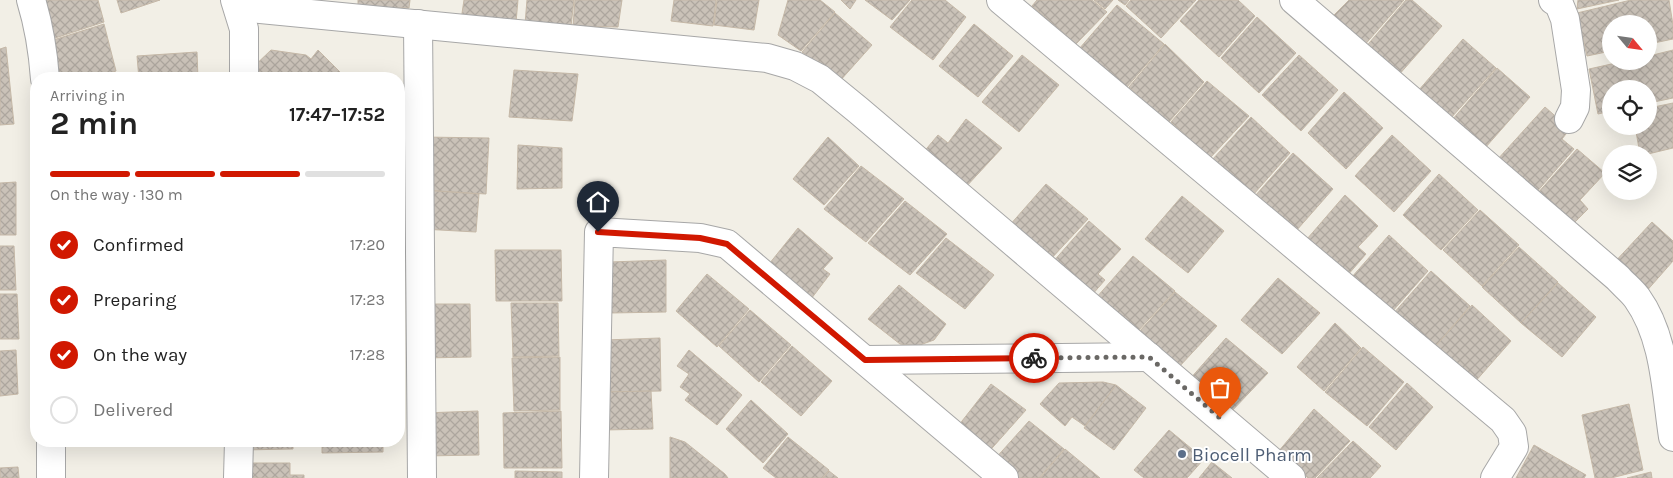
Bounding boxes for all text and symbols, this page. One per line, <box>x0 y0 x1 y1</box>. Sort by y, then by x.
north arrow <box>1602 15 1658 70</box>
map controls <box>1602 15 1657 200</box>
button: locate <box>1602 80 1657 135</box>
text: Arriving in <box>50 86 125 105</box>
text: 17:47–17:52 <box>289 104 385 126</box>
text: 2 min <box>50 105 138 142</box>
button: layers <box>1602 145 1657 200</box>
pin <box>577 181 619 232</box>
text: On the way · 130 m <box>50 185 183 204</box>
icon: home <box>584 188 612 216</box>
icon: check <box>50 231 78 259</box>
text: Confirmed <box>93 234 184 256</box>
text: 17:20 <box>350 235 385 254</box>
icon: check <box>50 286 78 314</box>
text: Preparing <box>93 289 176 311</box>
text: 17:23 <box>350 290 385 309</box>
courier <box>1009 333 1059 383</box>
icon: check <box>50 341 78 369</box>
text: On the way <box>93 344 187 366</box>
icon: bike <box>1020 344 1048 372</box>
text: 17:28 <box>349 345 385 364</box>
pin <box>1199 367 1241 418</box>
icon: bag <box>1206 374 1234 402</box>
text: Delivered <box>93 399 173 421</box>
place label: Biocell Pharm <box>1192 444 1312 466</box>
marker: Biocell Pharm <box>1176 448 1188 460</box>

